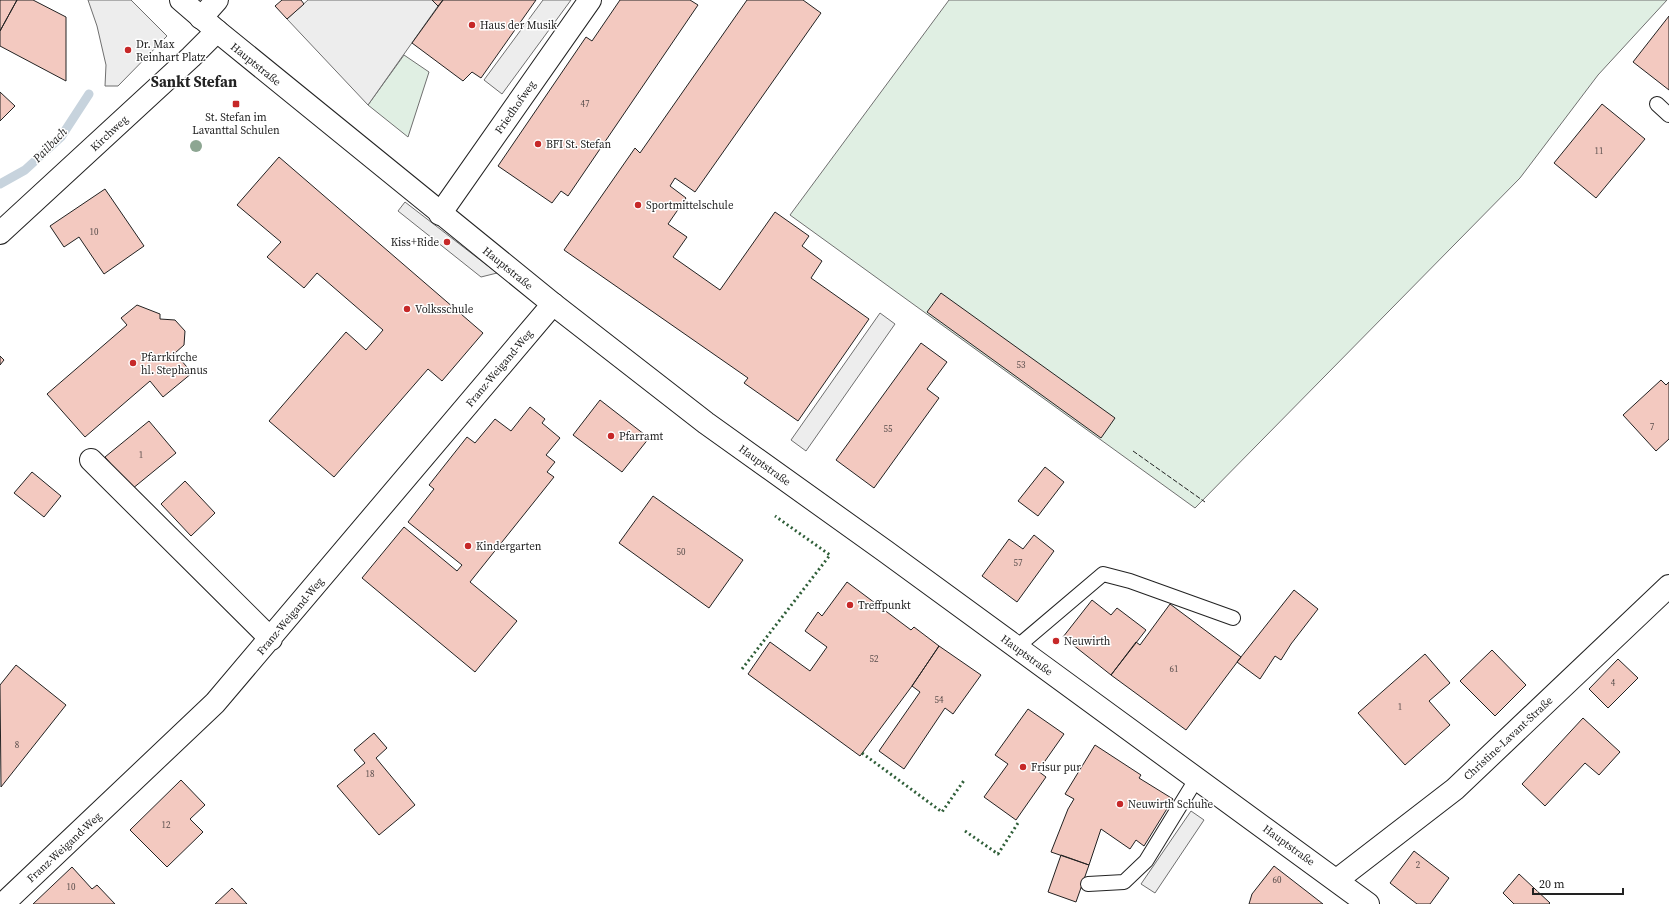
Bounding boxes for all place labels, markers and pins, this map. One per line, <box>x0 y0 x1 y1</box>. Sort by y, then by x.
place label: Haus der Musik <box>480 18 558 33</box>
marker: Haus der Musik <box>467 20 477 30</box>
place label: Dr. Max Reinhart Platz <box>136 37 206 65</box>
marker: Dr. Max Reinhart Platz <box>123 45 133 55</box>
marker: St. Stefan im Lavanttal Schulen <box>231 99 241 109</box>
place label: St. Stefan im Lavanttal Schulen <box>192 110 280 138</box>
place label: BFI St. Stefan <box>546 137 612 152</box>
marker: BFI St. Stefan <box>533 139 543 149</box>
place label: Sportmittelschule <box>646 198 734 213</box>
marker: Sportmittelschule <box>633 200 643 210</box>
place label: Kiss+Ride <box>391 235 439 250</box>
marker: Kiss+Ride <box>442 237 452 247</box>
place label: Volksschule <box>415 302 474 317</box>
marker: Volksschule <box>402 304 412 314</box>
place label: Pfarrkirche hl. Stephanus <box>141 350 208 378</box>
marker: Pfarrkirche hl. Stephanus <box>128 358 138 368</box>
place label: Pfarramt <box>619 429 664 444</box>
marker: Pfarramt <box>606 431 616 441</box>
place label: Kindergarten <box>476 539 542 554</box>
marker: Kindergarten <box>463 541 473 551</box>
place label: Treffpunkt <box>858 598 911 613</box>
marker: Treffpunkt <box>845 600 855 610</box>
place label: Neuwirth <box>1064 634 1111 649</box>
marker: Neuwirth <box>1051 636 1061 646</box>
place label: Frisur pur <box>1031 760 1081 775</box>
marker: Frisur pur <box>1018 762 1028 772</box>
place label: Neuwirth Schuhe <box>1128 797 1214 812</box>
marker: Neuwirth Schuhe <box>1115 799 1125 809</box>

